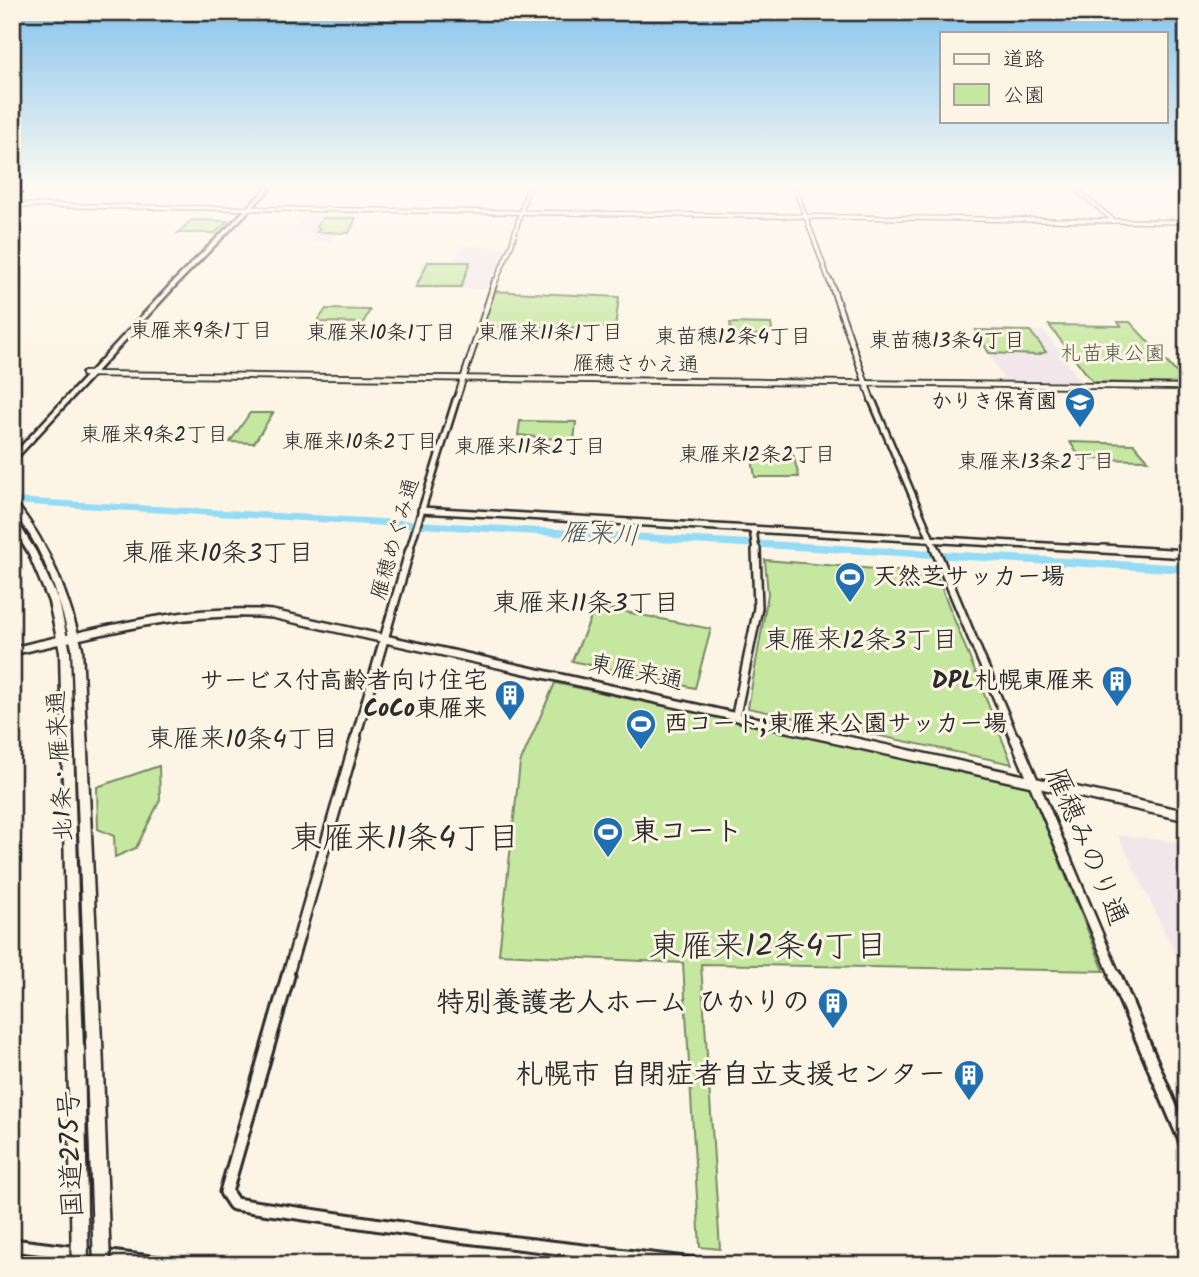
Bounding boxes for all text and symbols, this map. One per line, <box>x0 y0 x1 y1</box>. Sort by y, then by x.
legend <box>940 32 1168 122</box>
text: 道路 <box>1003 44 1045 77</box>
text: 公園 <box>1003 80 1045 113</box>
district label: 東雁来9条1丁目 <box>130 315 272 348</box>
district label: 東雁来10条1丁目 <box>306 317 456 350</box>
district label: 東雁来11条1丁目 <box>477 317 623 350</box>
district label: 東苗穂12条4丁目 <box>655 321 811 354</box>
district label: 東苗穂13条4丁目 <box>869 325 1025 358</box>
park label: 札苗東公園 <box>1061 338 1166 371</box>
street label: 雁穂さかえ通 <box>573 347 699 383</box>
school or university icon: かりき保育園 <box>1063 385 1097 429</box>
place label: かりき保育園 <box>931 386 1057 419</box>
district label: 東雁来9条2丁目 <box>80 419 228 452</box>
district label: 東雁来10条2丁目 <box>282 426 438 459</box>
district label: 東雁来11条2丁目 <box>454 431 606 464</box>
district label: 東雁来12条2丁目 <box>679 439 836 472</box>
district label: 東雁来13条2丁目 <box>958 446 1114 479</box>
street label: 雁穂めぐみ通 <box>363 474 429 604</box>
water label: 雁来川 <box>560 512 640 558</box>
district label: 東雁来10条3丁目 <box>122 533 314 575</box>
place label: 天然芝サッカー場 <box>873 558 1065 597</box>
sports icon: 天然芝サッカー場 <box>833 560 867 604</box>
district label: 東雁来11条3丁目 <box>492 583 680 625</box>
district label: 東雁来12条3丁目 <box>764 620 958 662</box>
street label: 東雁来通 <box>585 644 687 702</box>
place label: サービス付高齢者向け住宅 CoCo東雁来 <box>199 662 487 729</box>
place label: DPL札幌東雁来 <box>932 662 1094 701</box>
building icon: DPL札幌東雁来 <box>1100 664 1134 708</box>
building icon: サービス付高齢者向け住宅 CoCo東雁来 <box>493 678 527 722</box>
street label: 北1条・雁来通 <box>38 689 84 843</box>
place label: 西コート;東雁来公園サッカー場 <box>664 705 1007 744</box>
sports icon: 西コート;東雁来公園サッカー場 <box>624 707 658 751</box>
district label: 東雁来10条4丁目 <box>147 719 339 761</box>
street label: 雁穂みのり通 <box>1032 761 1140 933</box>
place label: 東コート <box>631 810 743 855</box>
district label: 東雁来11条4丁目 <box>290 814 520 865</box>
sports icon: 東コート <box>591 815 625 859</box>
district label: 東雁来12条4丁目 <box>649 922 887 973</box>
place label: 特別養護老人ホーム ひかりの <box>436 981 810 1026</box>
building icon: 特別養護老人ホーム ひかりの <box>816 986 850 1030</box>
place label: 札幌市 自閉症者自立支援センター <box>515 1053 946 1098</box>
building icon: 札幌市 自閉症者自立支援センター <box>952 1058 986 1102</box>
street label: 国道275号 <box>47 1089 97 1219</box>

